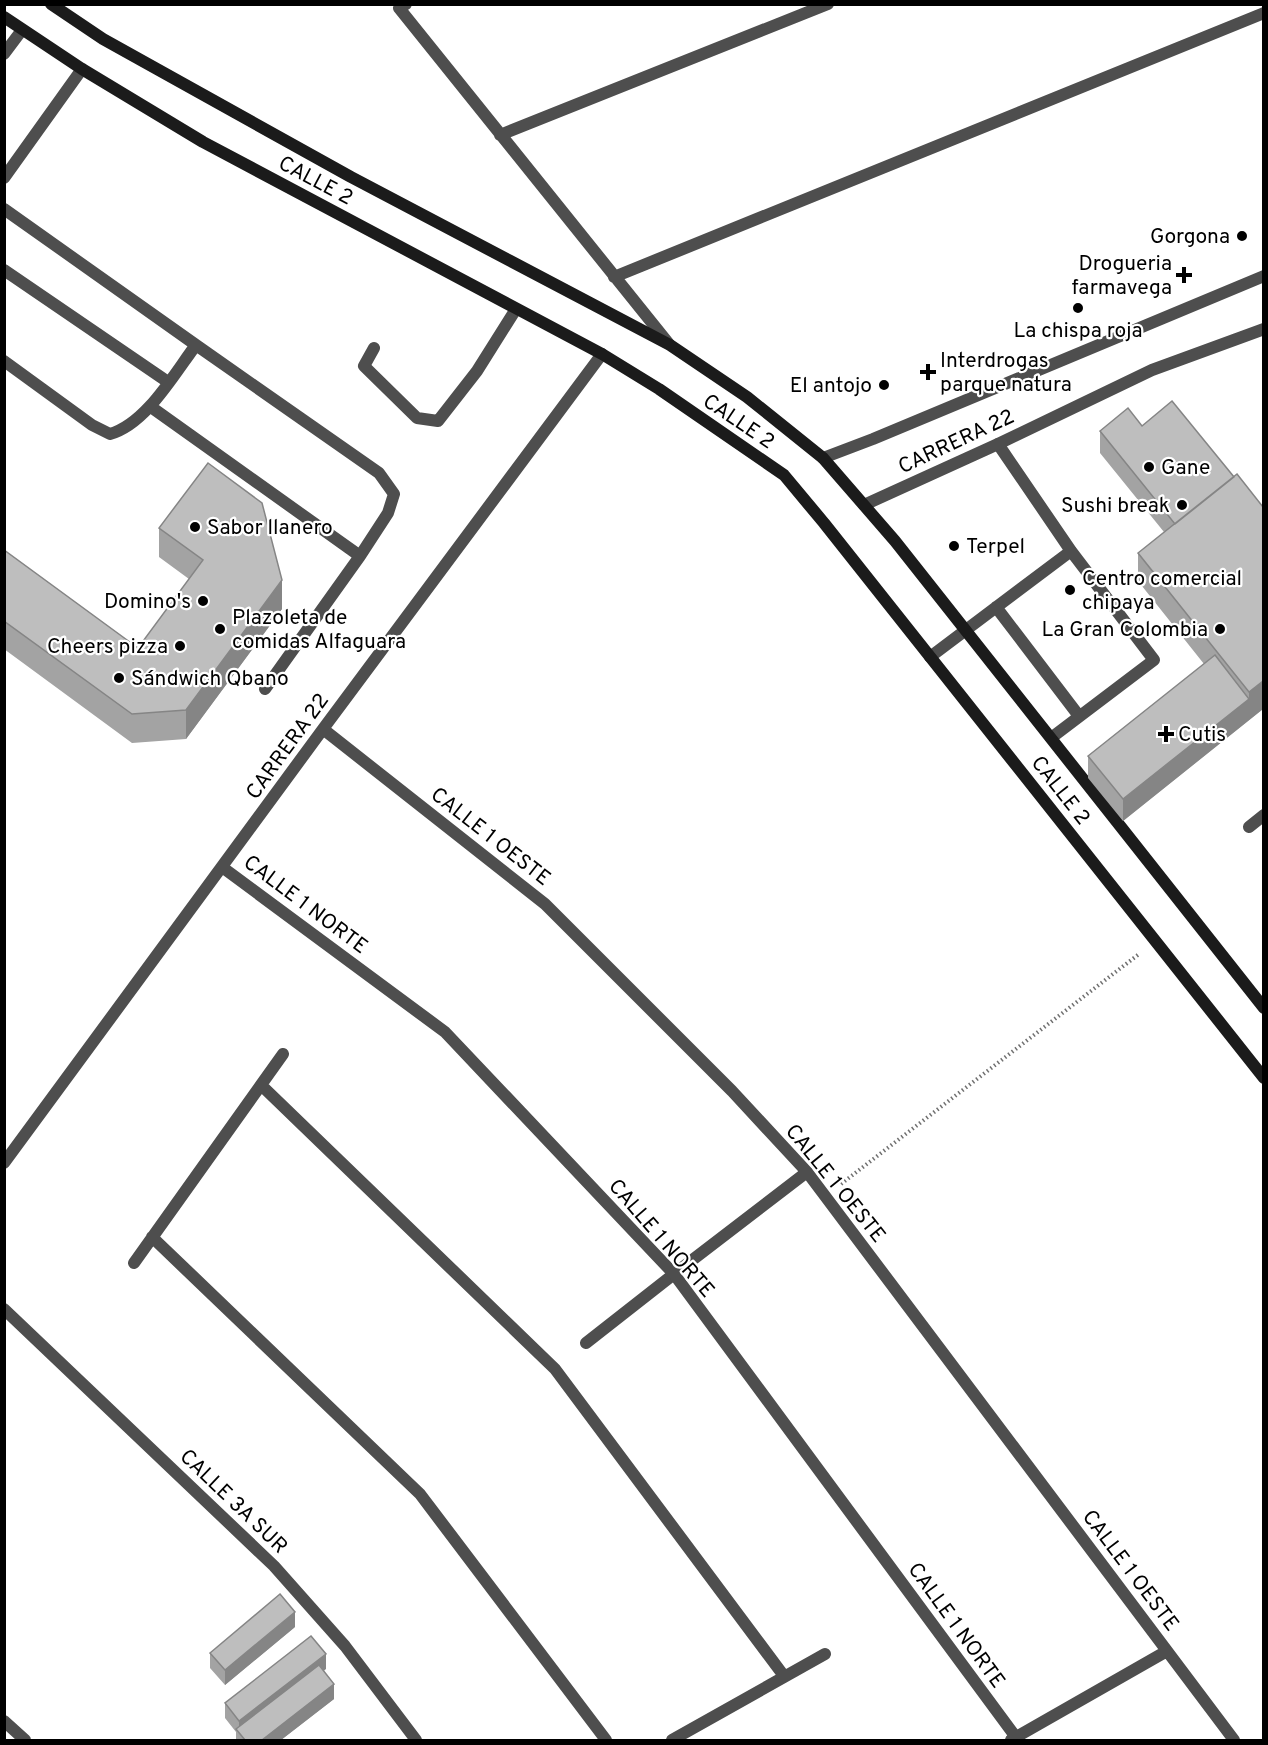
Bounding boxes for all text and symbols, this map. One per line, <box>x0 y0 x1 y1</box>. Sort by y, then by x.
street label: CALLE 2 <box>273 150 357 212</box>
place label: Gorgona <box>1150 224 1230 251</box>
marker: Gorgona <box>1235 229 1249 243</box>
place label: Drogueria farmavega <box>1071 251 1172 302</box>
marker: Drogueria farmavega <box>1177 268 1191 282</box>
marker: La chispa roja <box>1071 301 1085 315</box>
place label: La chispa roja <box>1013 318 1143 345</box>
place label: Interdrogas parque natura <box>940 348 1072 399</box>
marker: Interdrogas parque natura <box>921 365 935 379</box>
place label: El antojo <box>790 373 872 400</box>
marker: El antojo <box>877 378 891 392</box>
street label: CALLE 2 <box>697 388 779 456</box>
street label: CARRERA 22 <box>894 404 1019 481</box>
place label: Gane <box>1161 455 1210 482</box>
marker: Gane <box>1142 460 1156 474</box>
place label: Sushi break <box>1061 493 1170 520</box>
marker: Sushi break <box>1175 498 1189 512</box>
place label: Sabor llanero <box>207 515 333 542</box>
marker: Sabor llanero <box>188 520 202 534</box>
place label: Terpel <box>966 534 1025 561</box>
marker: Terpel <box>947 539 961 553</box>
place label: Centro comercial chipaya <box>1082 566 1242 617</box>
marker: Centro comercial chipaya <box>1063 583 1077 597</box>
place label: Domino's <box>104 589 191 616</box>
marker: Domino's <box>196 594 210 608</box>
place label: Plazoleta de comidas Alfaguara <box>232 605 406 656</box>
place label: La Gran Colombia <box>1042 617 1208 644</box>
marker: Plazoleta de comidas Alfaguara <box>213 622 227 636</box>
marker: La Gran Colombia <box>1213 622 1227 636</box>
place label: Cheers pizza <box>47 634 168 661</box>
marker: Cheers pizza <box>173 639 187 653</box>
place label: Sándwich Qbano <box>131 666 289 693</box>
marker: Sándwich Qbano <box>112 671 126 685</box>
street label: CARRERA 22 <box>241 688 336 805</box>
place label: Cutis <box>1178 722 1226 749</box>
marker: Cutis <box>1159 727 1173 741</box>
street label: CALLE 2 <box>1024 751 1095 831</box>
street label: CALLE 1 OESTE <box>425 782 556 893</box>
street label: CALLE 1 NORTE <box>237 850 373 961</box>
street label: CALLE 1 OESTE <box>779 1119 891 1249</box>
street label: CALLE 1 NORTE <box>602 1174 720 1304</box>
street label: CALLE 3A SUR <box>173 1444 293 1560</box>
street label: CALLE 1 OESTE <box>1075 1505 1184 1637</box>
street label: CALLE 1 NORTE <box>901 1558 1011 1694</box>

